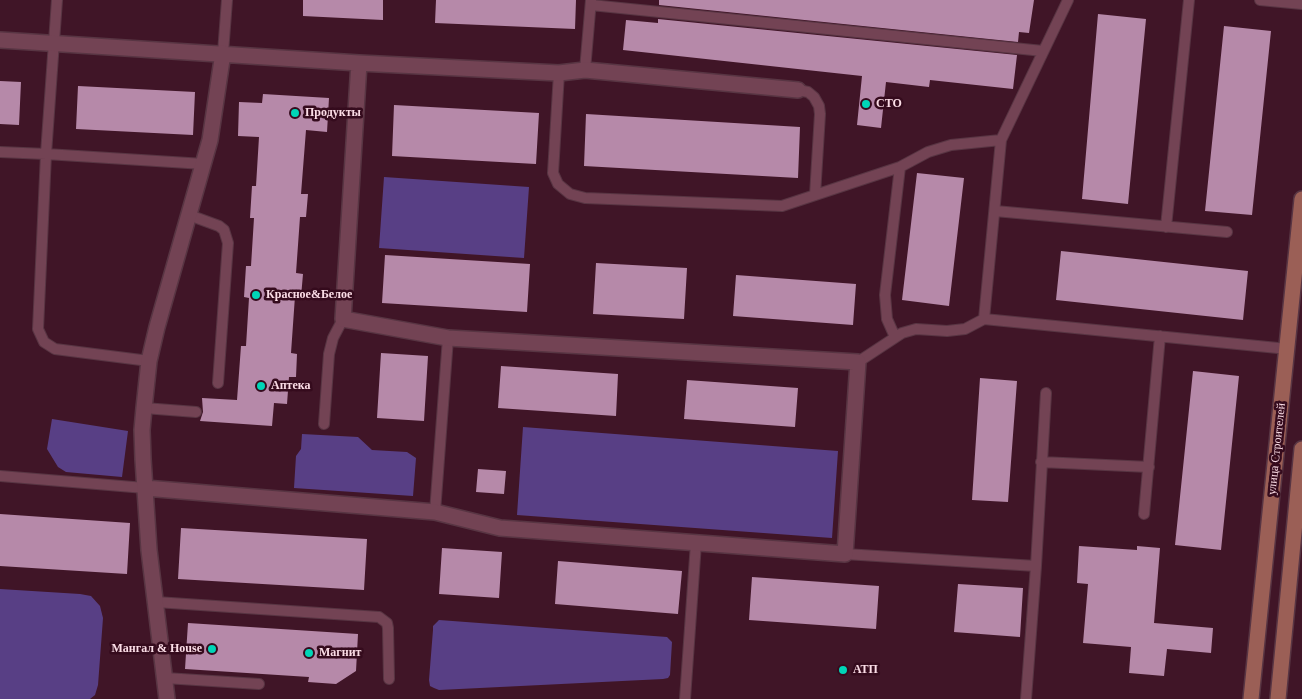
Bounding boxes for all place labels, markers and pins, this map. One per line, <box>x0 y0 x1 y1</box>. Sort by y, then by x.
place label: СТО <box>876 97 902 111</box>
marker: СТО <box>860 98 872 110</box>
place label: Продукты <box>305 106 361 120</box>
marker: Продукты <box>289 107 301 119</box>
place label: Красное&Белое <box>266 288 352 302</box>
marker: Красное&Белое <box>250 289 262 301</box>
place label: Аптека <box>271 379 311 393</box>
marker: Аптека <box>255 380 267 392</box>
place label: Мангал & House <box>111 642 202 656</box>
marker: Мангал & House <box>206 643 218 655</box>
place label: Магнит <box>319 646 361 660</box>
marker: Магнит <box>303 647 315 659</box>
place label: АТП <box>853 663 878 677</box>
marker: АТП <box>837 664 849 676</box>

